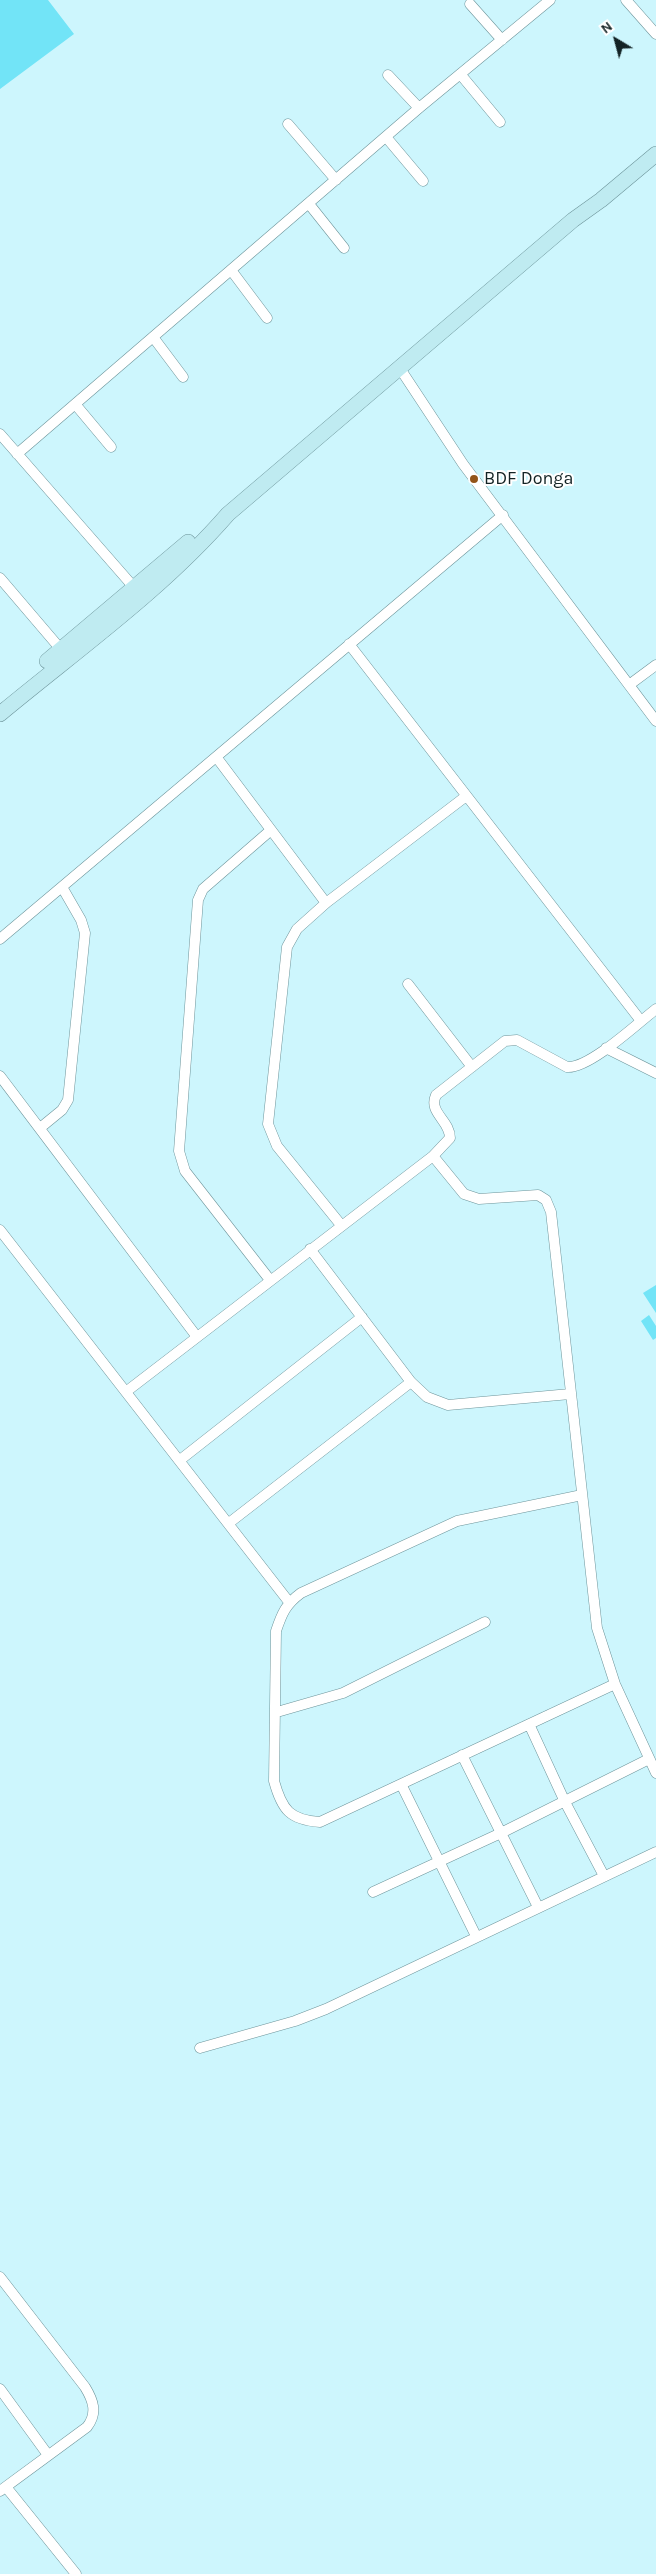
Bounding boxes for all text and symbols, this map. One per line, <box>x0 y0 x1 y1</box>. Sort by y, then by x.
north arrow <box>591 15 641 65</box>
text: N <box>598 18 616 37</box>
place label: BDF Donga <box>484 468 573 490</box>
marker: BDF Donga <box>468 473 480 485</box>

